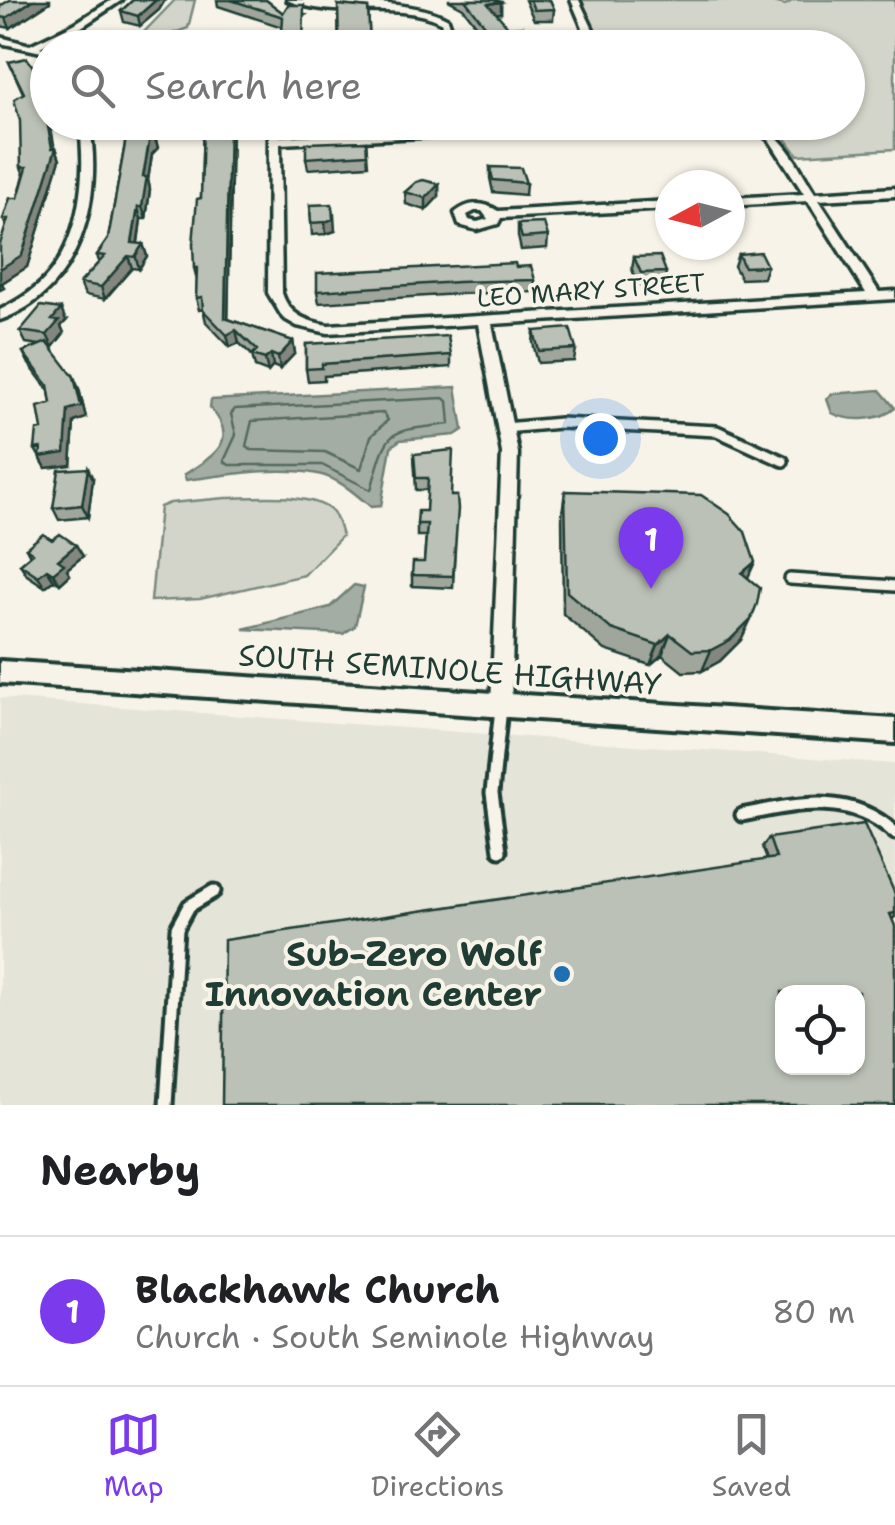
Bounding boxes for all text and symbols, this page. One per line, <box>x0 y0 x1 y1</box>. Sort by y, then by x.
search box <box>30 30 865 140</box>
icon: search <box>65 58 120 113</box>
text: Search here <box>145 60 362 111</box>
north arrow <box>655 170 745 260</box>
street label: LEO MARY STREET <box>476 265 706 315</box>
your location <box>575 413 626 464</box>
pin: 1 <box>618 506 684 589</box>
street label: SOUTH SEMINOLE HIGHWAY <box>237 634 663 705</box>
place label: Sub-Zero Wolf Innovation Center <box>205 930 542 1017</box>
marker: Sub-Zero Wolf Innovation Center <box>551 963 573 985</box>
map controls <box>775 985 865 1075</box>
button: locate <box>775 985 865 1075</box>
text: Nearby <box>40 1142 200 1198</box>
text: Blackhawk Church <box>135 1264 500 1315</box>
text: 1 <box>65 1290 80 1333</box>
text: 80 m <box>772 1290 855 1333</box>
text: Church · South Seminole Highway <box>135 1315 655 1358</box>
tab: Map <box>104 1407 164 1505</box>
tab: Directions <box>371 1407 504 1505</box>
tab: Saved <box>712 1407 791 1505</box>

